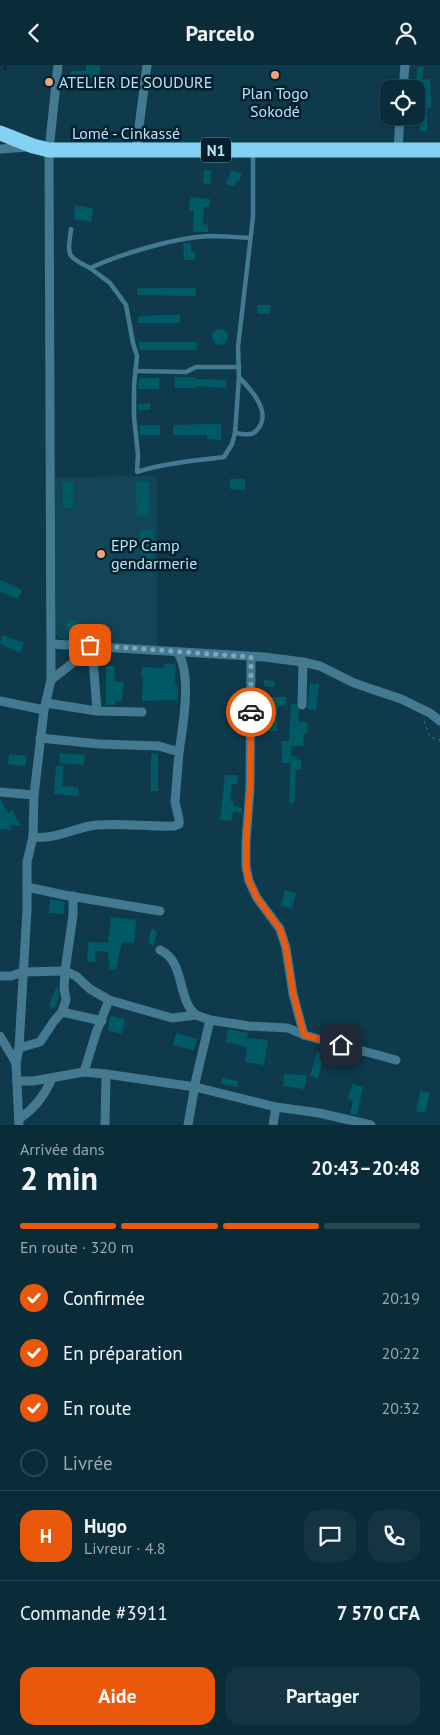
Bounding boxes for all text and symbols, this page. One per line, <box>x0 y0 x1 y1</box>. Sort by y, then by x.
icon: back <box>20 19 48 47</box>
text: Parcelo <box>185 19 255 47</box>
icon: person <box>392 19 420 47</box>
marker: Plan Togo Sokodé <box>269 69 281 81</box>
place label: ATELIER DE SOUDURE <box>59 72 212 92</box>
marker: ATELIER DE SOUDURE <box>43 76 55 88</box>
map controls <box>380 80 425 125</box>
button: locate <box>380 80 425 125</box>
place label: Plan Togo Sokodé <box>242 83 308 121</box>
street label: Lomé - Cinkassé <box>72 123 180 143</box>
road number: N1 <box>201 137 231 163</box>
place label: EPP Camp gendarmerie <box>111 535 197 573</box>
marker: EPP Camp gendarmerie <box>95 548 107 560</box>
pin <box>69 624 111 666</box>
icon: bag <box>76 631 104 659</box>
courier <box>226 687 276 737</box>
icon: car <box>237 698 265 726</box>
pin <box>320 1024 362 1066</box>
icon: home <box>327 1031 355 1059</box>
text: Arrivée dans <box>20 1139 104 1159</box>
text: 20:43–20:48 <box>311 1156 420 1180</box>
text: 2 min <box>20 1157 98 1199</box>
text: En route · 320 m <box>20 1237 134 1257</box>
icon: check <box>20 1284 48 1312</box>
text: Confirmée <box>63 1286 145 1310</box>
text: 20:19 <box>382 1288 420 1308</box>
icon: check <box>20 1339 48 1367</box>
text: En préparation <box>63 1341 183 1365</box>
text: 20:22 <box>382 1343 420 1363</box>
icon: check <box>20 1394 48 1422</box>
text: En route <box>63 1396 131 1420</box>
text: 20:32 <box>382 1398 420 1418</box>
text: Livrée <box>63 1451 113 1475</box>
button: chat <box>304 1510 356 1562</box>
button: phone <box>368 1510 420 1562</box>
text: Hugo <box>84 1514 127 1538</box>
text: H <box>40 1524 52 1548</box>
text: Livreur · 4.8 <box>84 1538 166 1558</box>
text: Commande #3911 <box>20 1601 168 1625</box>
text: 7 570 CFA <box>337 1601 420 1625</box>
button: Aide <box>20 1667 215 1725</box>
button: Partager <box>225 1667 420 1725</box>

